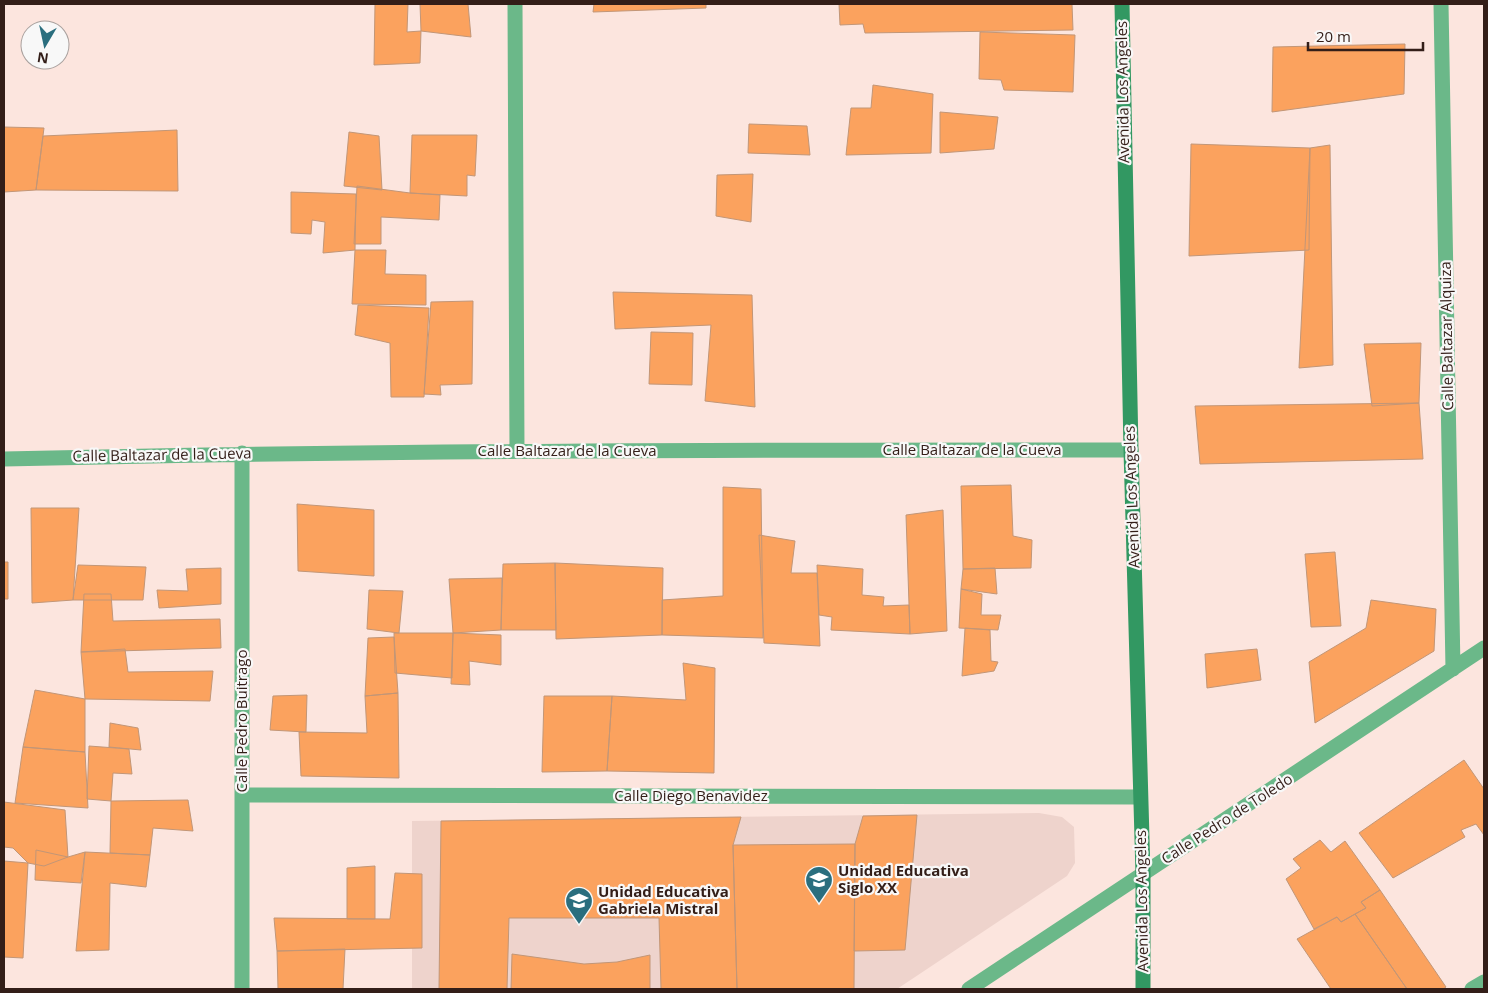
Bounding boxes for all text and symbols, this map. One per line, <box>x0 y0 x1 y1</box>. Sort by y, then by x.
north arrow <box>20 20 70 70</box>
scale bar <box>1308 20 1423 52</box>
street label: Avenida Los Angeles <box>1111 21 1133 163</box>
text: 20 m <box>1316 26 1351 46</box>
text: N <box>36 48 50 69</box>
street label: Calle Baltazar Alquiza <box>1435 261 1457 411</box>
street label: Avenida Los Angeles <box>1119 426 1143 568</box>
street label: Calle Baltazar de la Cueva <box>883 439 1061 459</box>
street label: Calle Baltazar de la Cueva <box>478 440 656 460</box>
street label: Calle Baltazar de la Cueva <box>72 442 252 466</box>
street label: Calle Pedro Buitrago <box>231 649 251 793</box>
street label: Calle Pedro de Toledo <box>1157 768 1296 868</box>
street label: Calle Diego Benavidez <box>614 785 768 805</box>
street label: Avenida Los Angeles <box>1130 830 1152 972</box>
place label: Unidad Educativa Siglo XX <box>838 860 969 897</box>
school or university icon: Unidad Educativa Siglo XX <box>804 865 834 904</box>
place label: Unidad Educativa Gabriela Mistral <box>598 881 729 918</box>
school or university icon: Unidad Educativa Gabriela Mistral <box>564 886 594 925</box>

